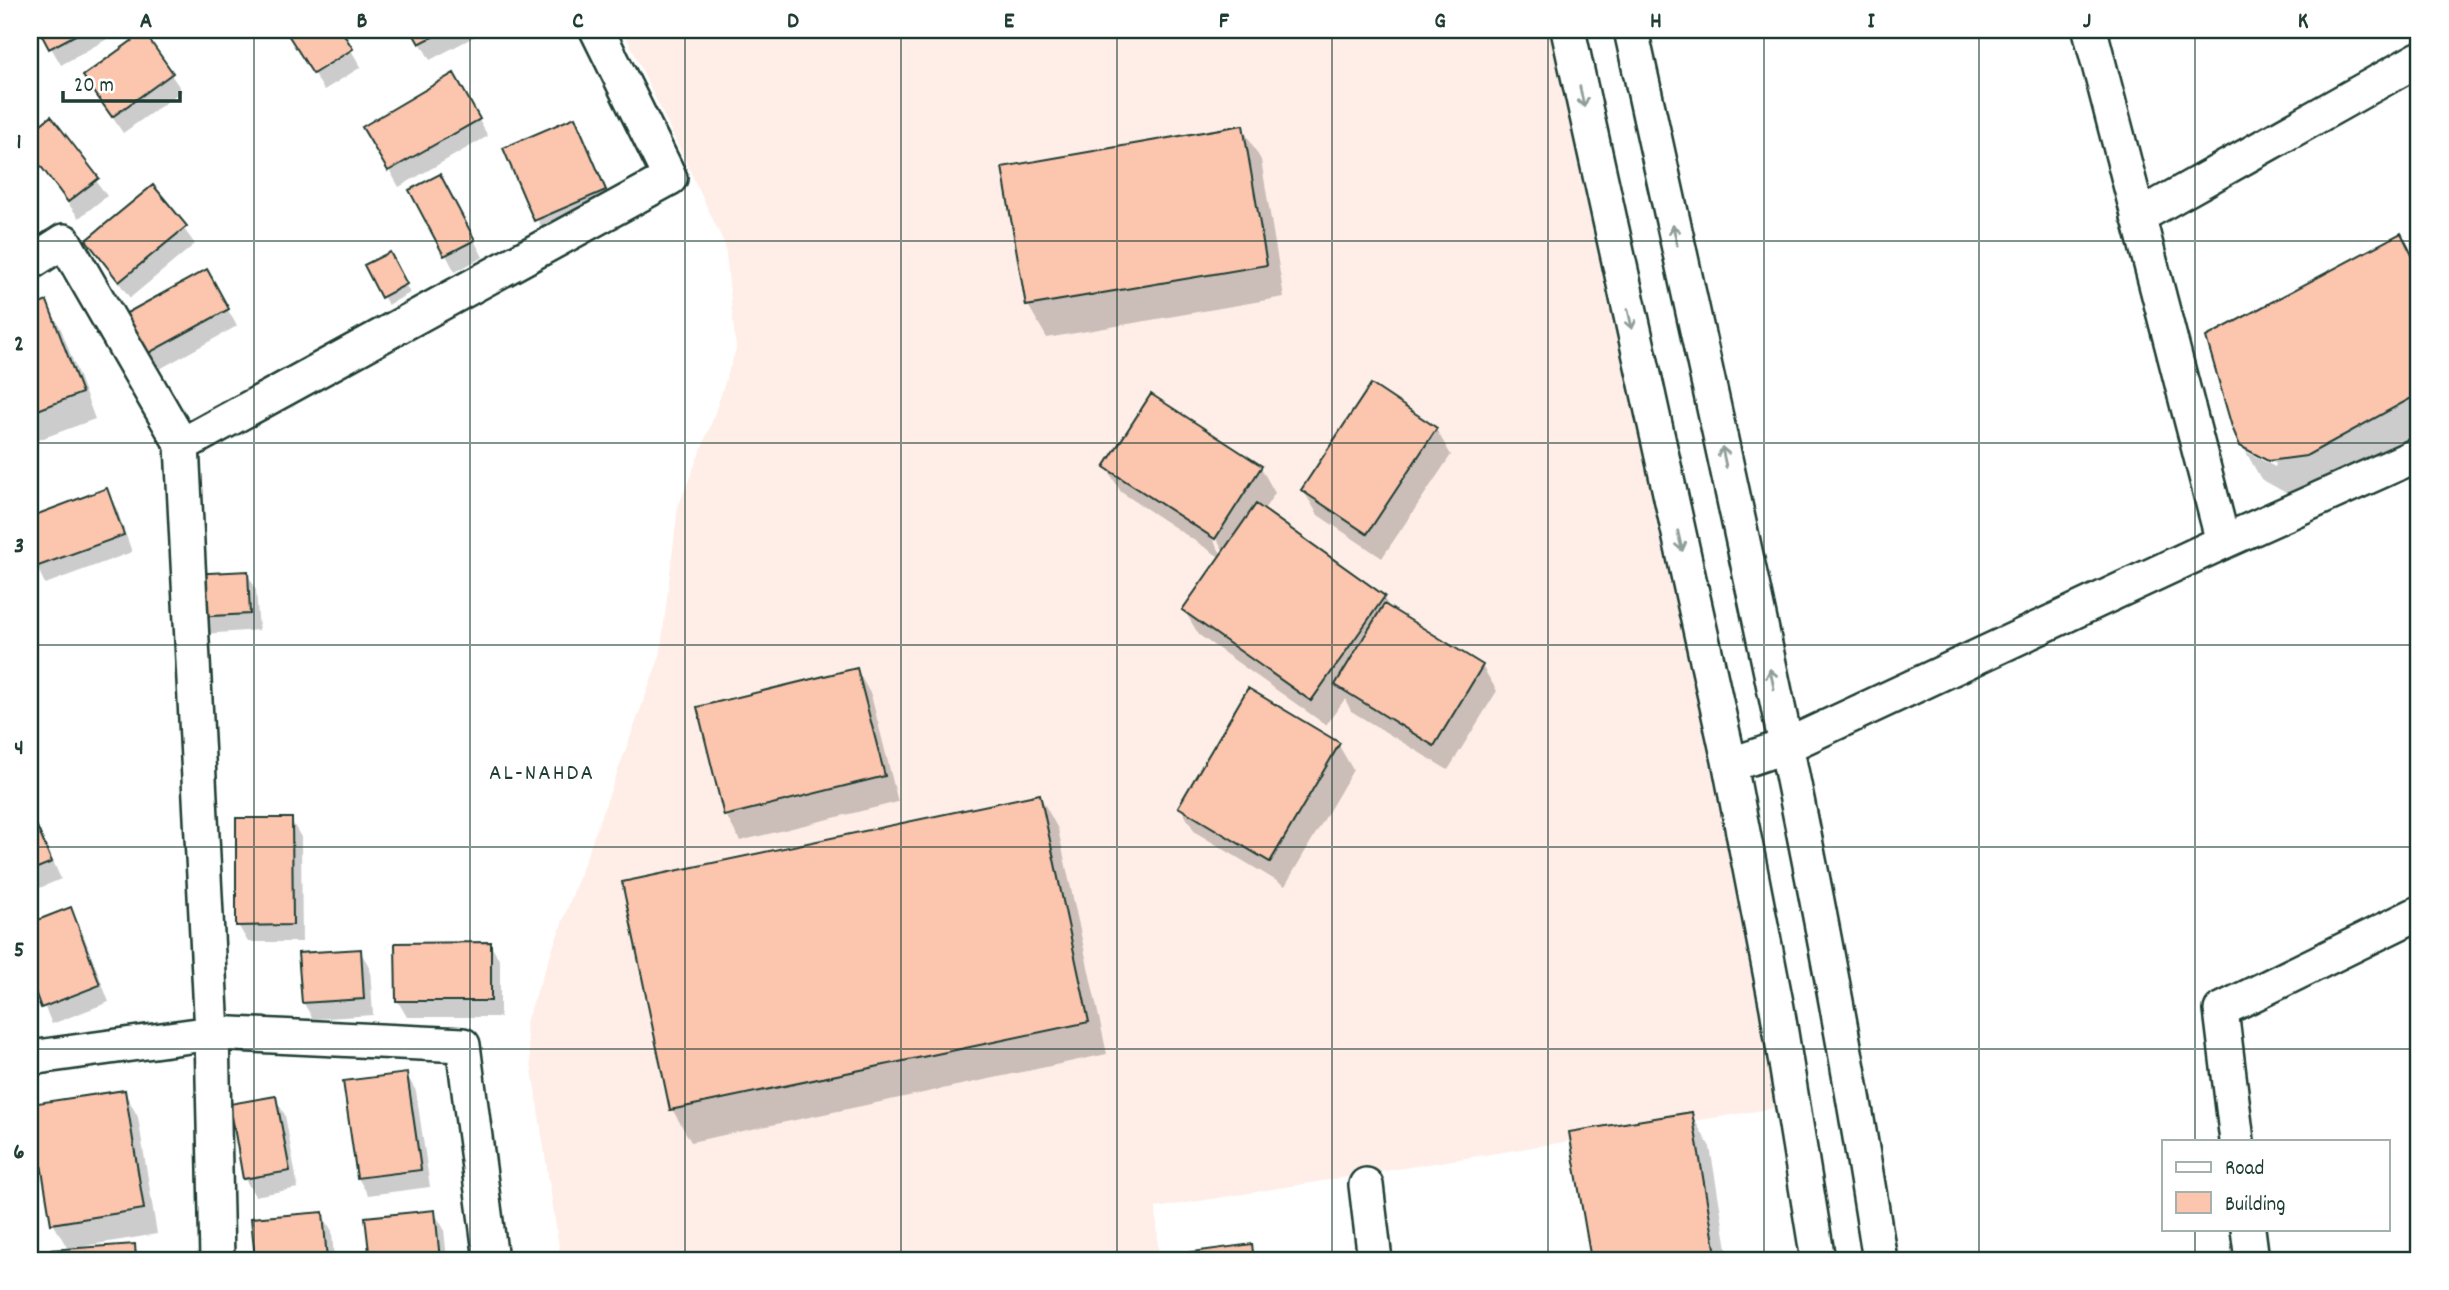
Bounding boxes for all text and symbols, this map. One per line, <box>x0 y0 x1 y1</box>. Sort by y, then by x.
text: A <box>140 6 152 39</box>
text: B <box>357 6 368 39</box>
text: C <box>572 6 584 39</box>
text: D <box>787 6 799 39</box>
text: E <box>1004 6 1015 39</box>
text: F <box>1219 6 1230 39</box>
text: G <box>1434 6 1446 39</box>
text: H <box>1650 6 1662 39</box>
text: I <box>1867 6 1875 39</box>
text: J <box>2083 6 2091 39</box>
text: K <box>2298 6 2309 39</box>
scale bar <box>63 60 180 104</box>
text: 20 m <box>74 72 114 102</box>
one-way arrow <box>1575 85 1589 108</box>
text: 1 <box>16 127 22 160</box>
one-way arrow <box>1668 224 1682 247</box>
one-way arrow <box>1623 307 1637 330</box>
text: 2 <box>14 329 24 362</box>
one-way arrow <box>1716 446 1730 469</box>
one-way arrow <box>1673 529 1687 552</box>
text: 3 <box>14 531 24 564</box>
one-way arrow <box>1765 668 1778 691</box>
text: 4 <box>14 733 24 766</box>
district label: AL-NAHDA <box>489 758 595 791</box>
text: 5 <box>14 935 24 968</box>
text: 6 <box>13 1137 25 1170</box>
legend <box>2162 1140 2390 1230</box>
text: Road <box>2225 1155 2264 1185</box>
text: Building <box>2225 1191 2285 1221</box>

